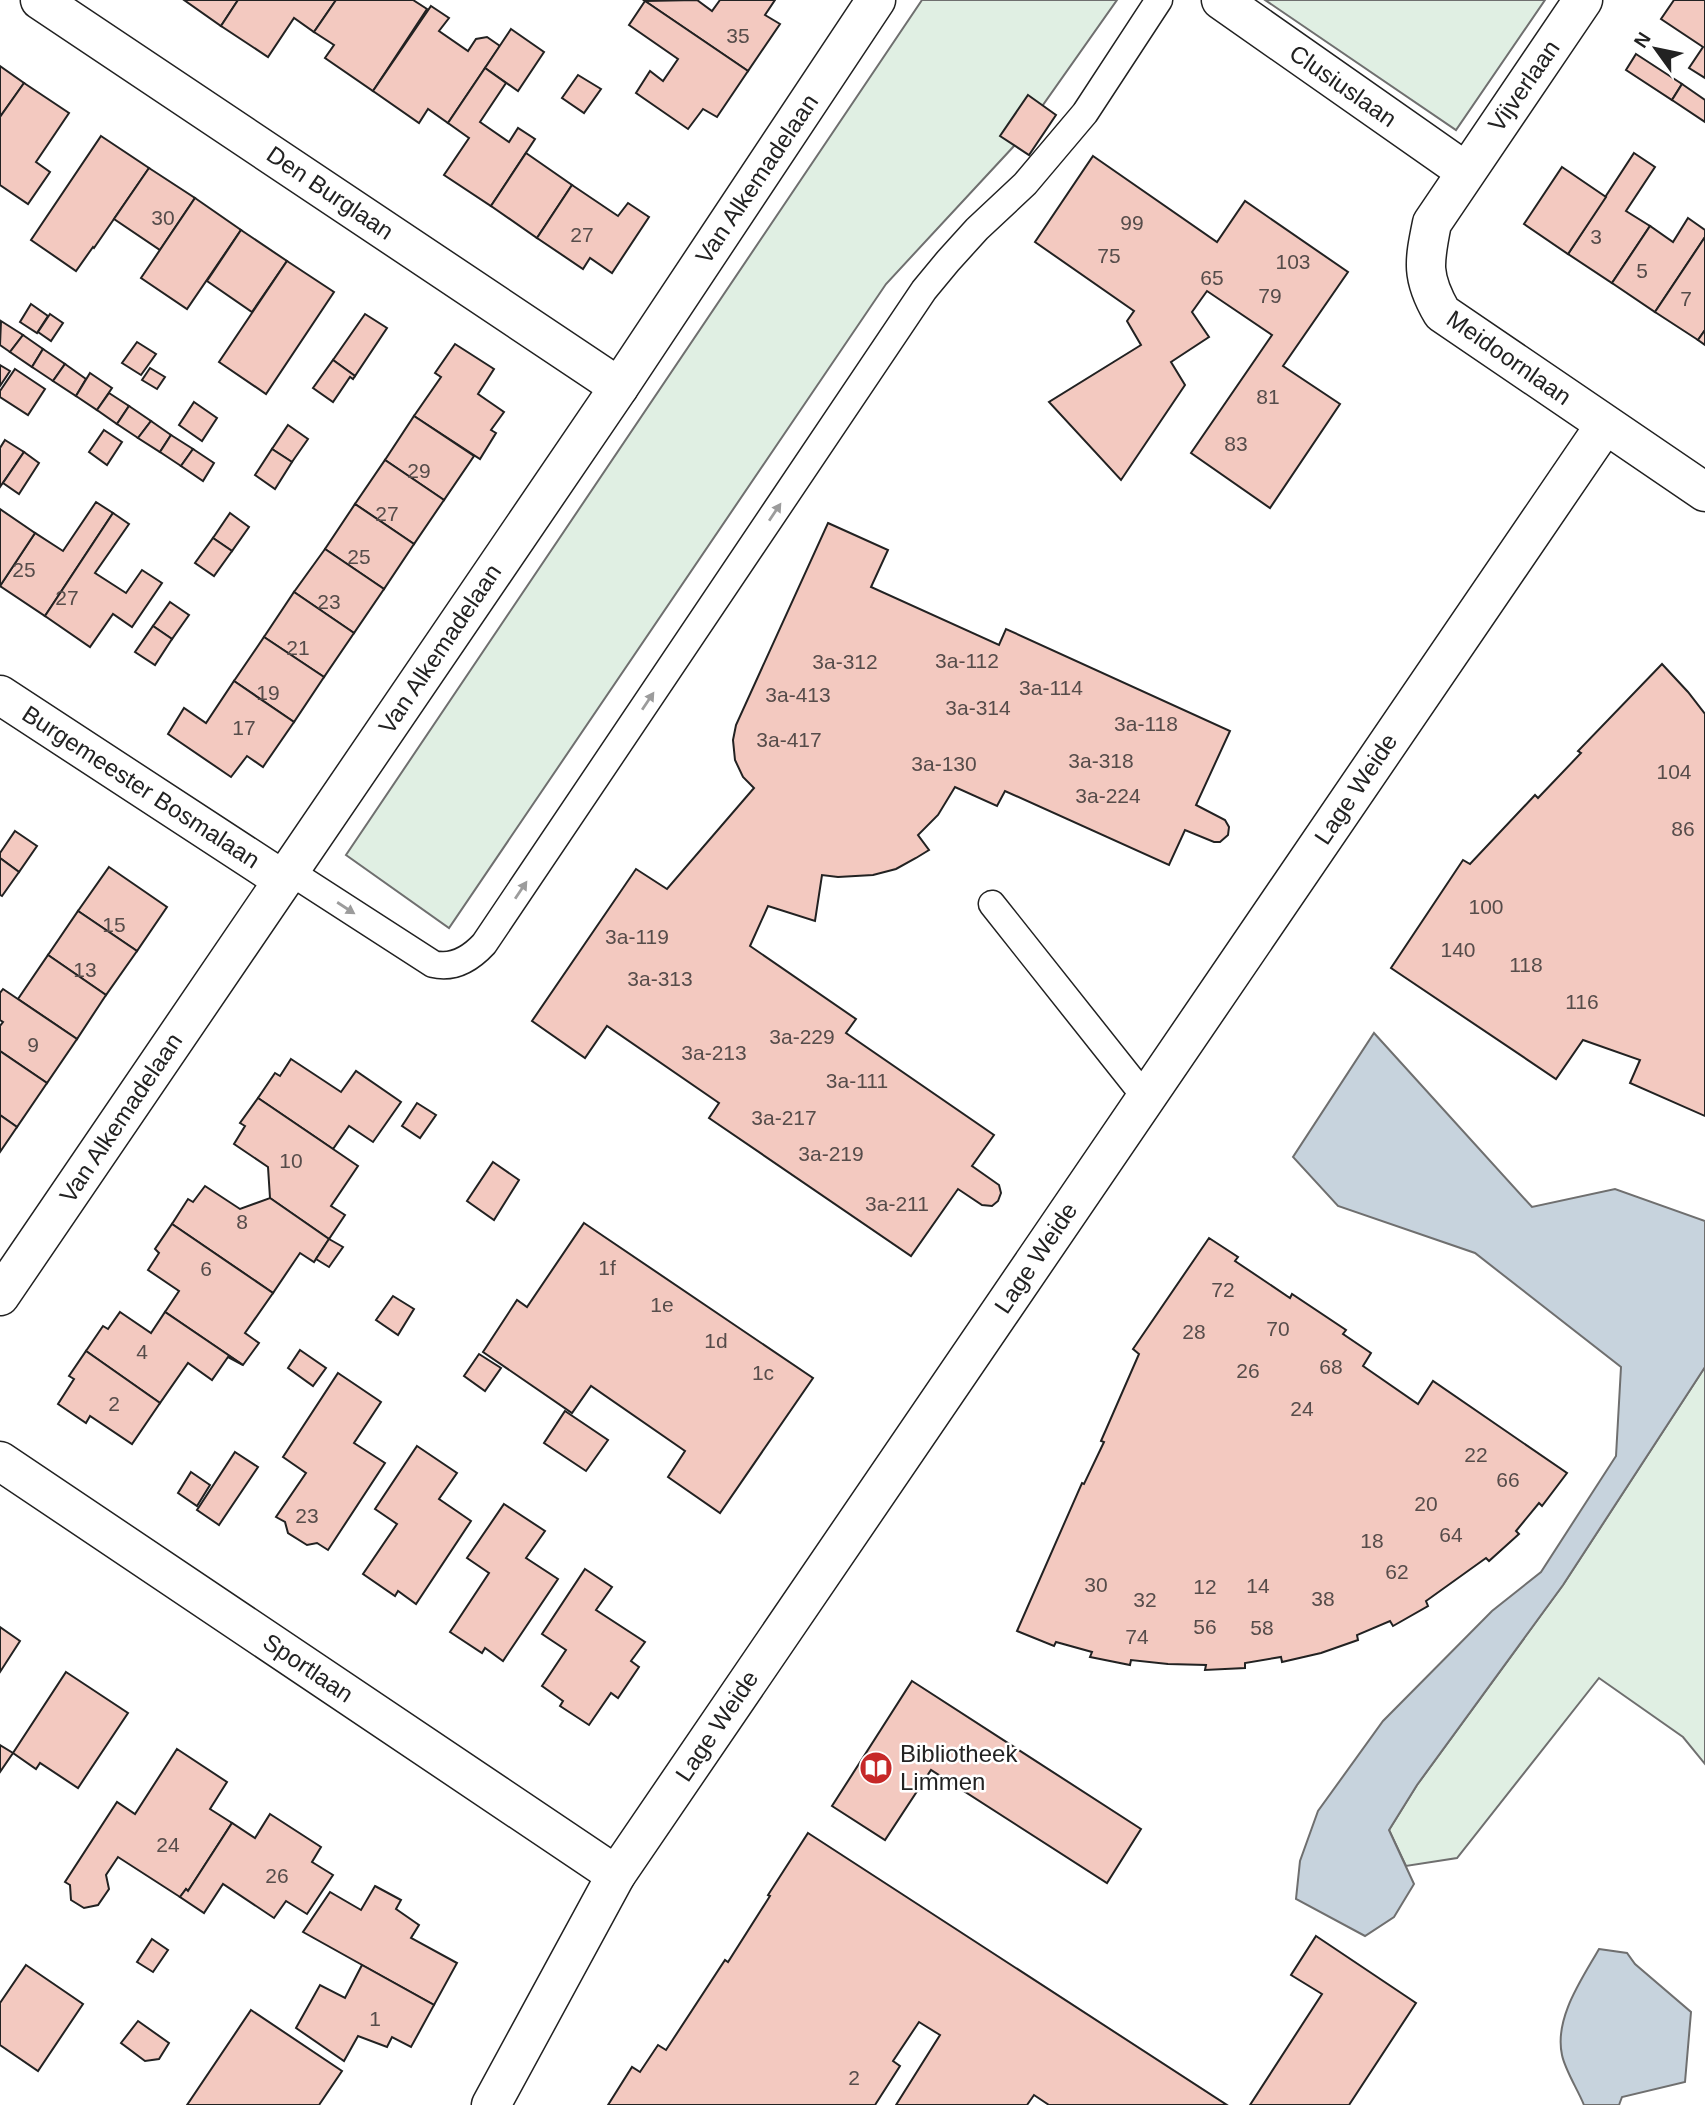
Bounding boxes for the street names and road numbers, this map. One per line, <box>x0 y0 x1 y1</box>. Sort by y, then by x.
street label: Vijverlaan <box>1482 35 1565 136</box>
street label: Clusiuslaan <box>1285 39 1402 132</box>
street label: Van Alkemadelaan <box>690 89 823 268</box>
street label: Den Burglaan <box>262 140 399 245</box>
street label: Meidoornlaan <box>1442 305 1577 410</box>
street label: Van Alkemadelaan <box>373 559 506 738</box>
street label: Burgemeester Bosmalaan <box>18 700 265 873</box>
street label: Lage Weide <box>1309 728 1402 849</box>
street label: Van Alkemadelaan <box>54 1028 187 1207</box>
street label: Lage Weide <box>989 1197 1082 1318</box>
street label: Sportlaan <box>258 1628 358 1708</box>
street label: Lage Weide <box>670 1665 763 1786</box>

